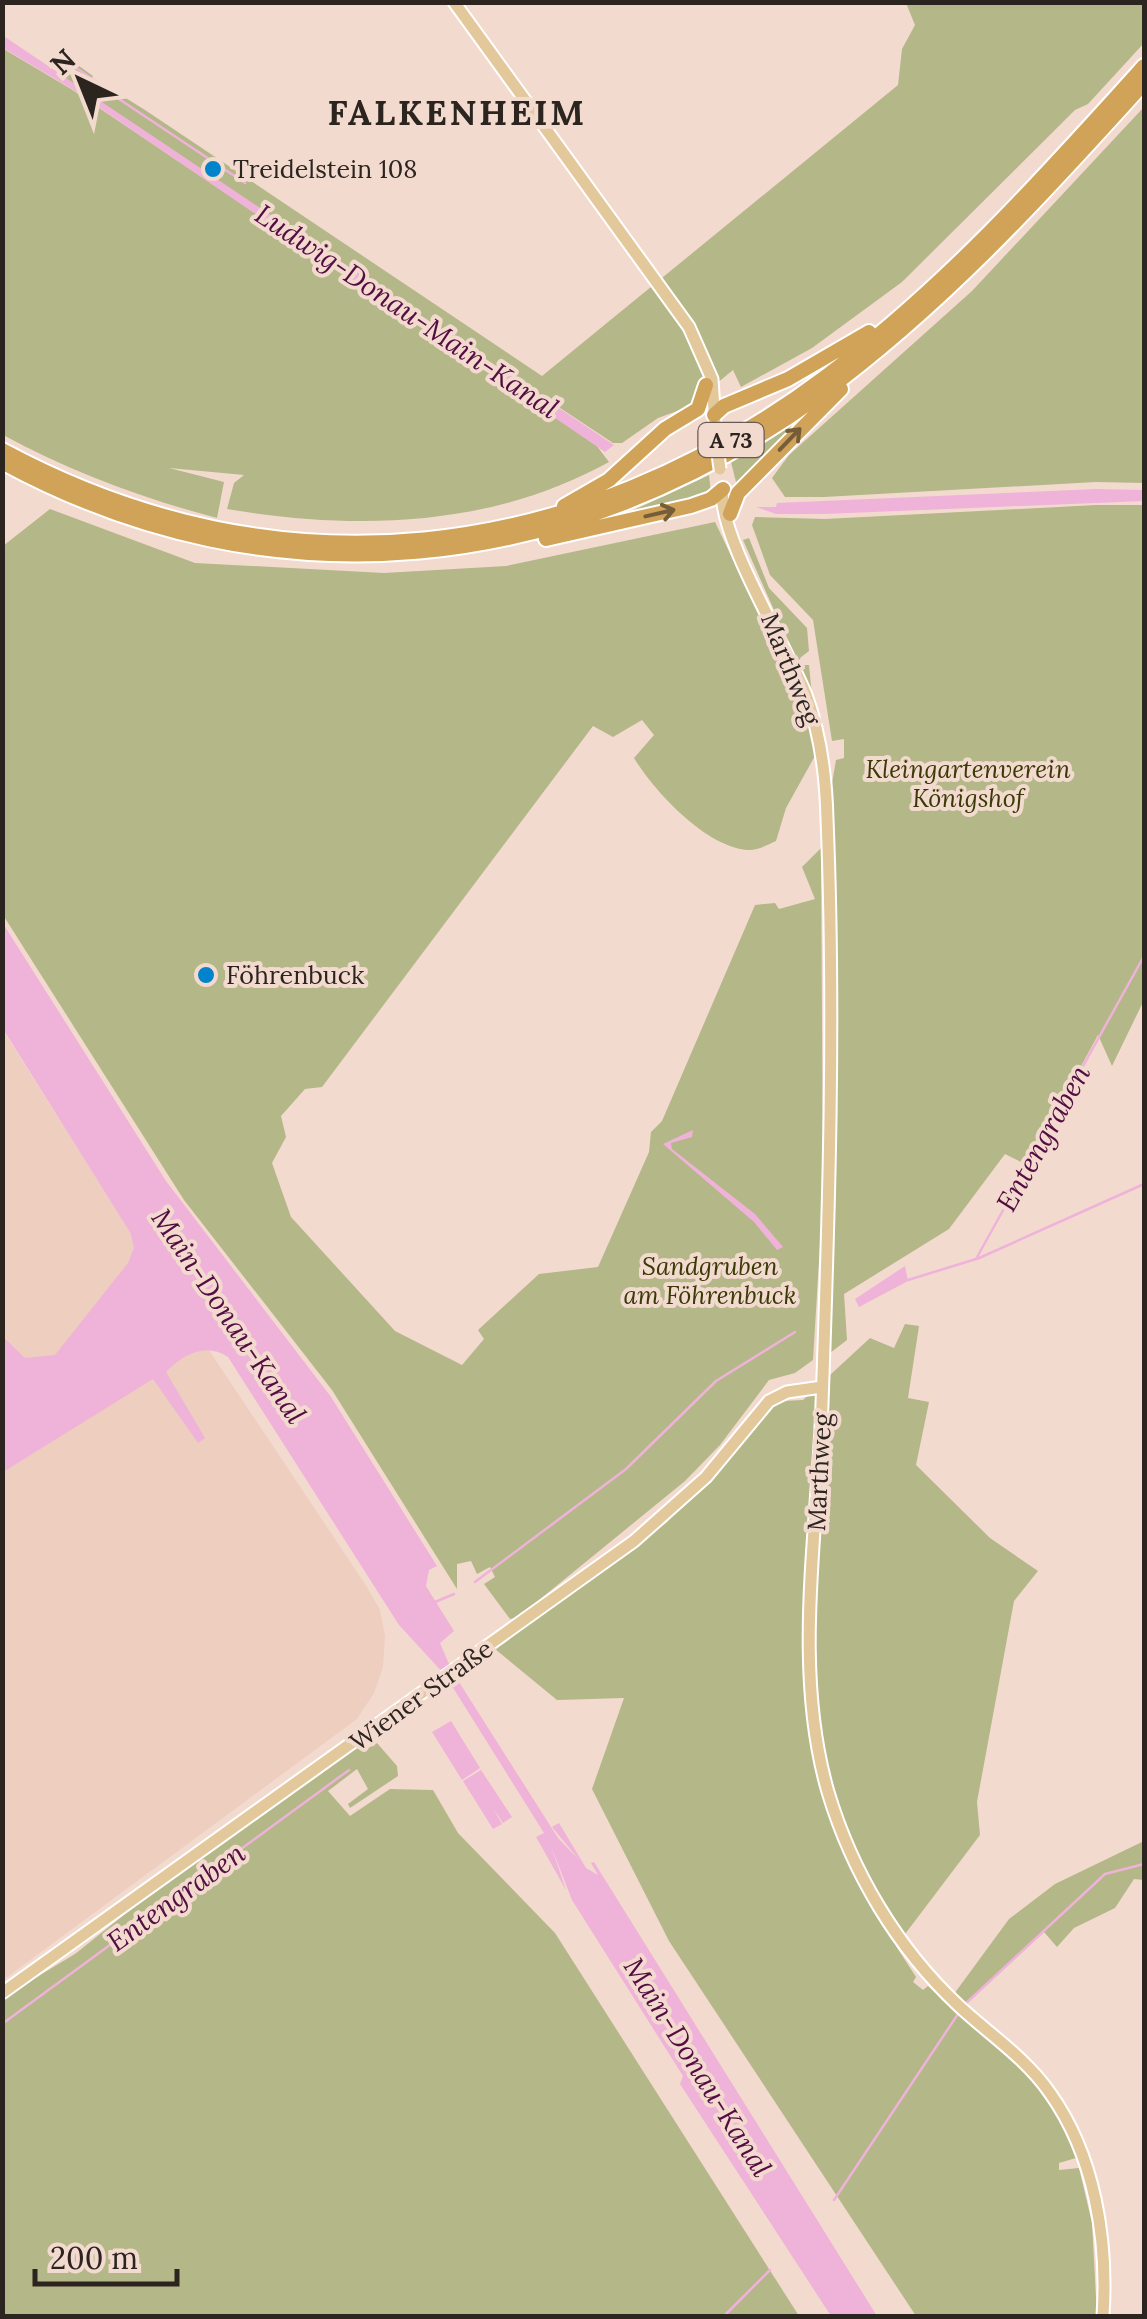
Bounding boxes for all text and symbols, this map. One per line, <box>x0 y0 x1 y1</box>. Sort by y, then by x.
north arrow <box>30 30 130 130</box>
text: N <box>43 41 83 82</box>
district label: FALKENHEIM <box>327 90 587 135</box>
place label: Treidelstein 108 <box>233 153 417 185</box>
marker: Treidelstein 108 <box>202 158 224 180</box>
water label: Ludwig-Donau-Main-Kanal <box>248 196 566 426</box>
road number: A 73 <box>698 423 764 457</box>
one-way arrow <box>777 427 801 451</box>
one-way arrow <box>643 503 675 521</box>
street label: Marthweg <box>754 608 828 731</box>
park label: Kleingartenverein Königshof <box>865 753 1071 814</box>
place label: Föhrenbuck <box>226 959 365 991</box>
marker: Föhrenbuck <box>195 964 217 986</box>
water label: Entengraben <box>988 1058 1098 1218</box>
water label: Main-Donau-Kanal <box>144 1202 314 1430</box>
park label: Sandgruben am Föhrenbuck <box>623 1250 797 1311</box>
street label: Marthweg <box>800 1411 838 1532</box>
street label: Wiener Straße <box>343 1632 499 1758</box>
water label: Entengraben <box>100 1835 252 1959</box>
water label: Main-Donau-Kanal <box>616 1951 780 2183</box>
scale bar <box>35 2224 178 2286</box>
text: 200 m <box>50 2239 138 2277</box>

